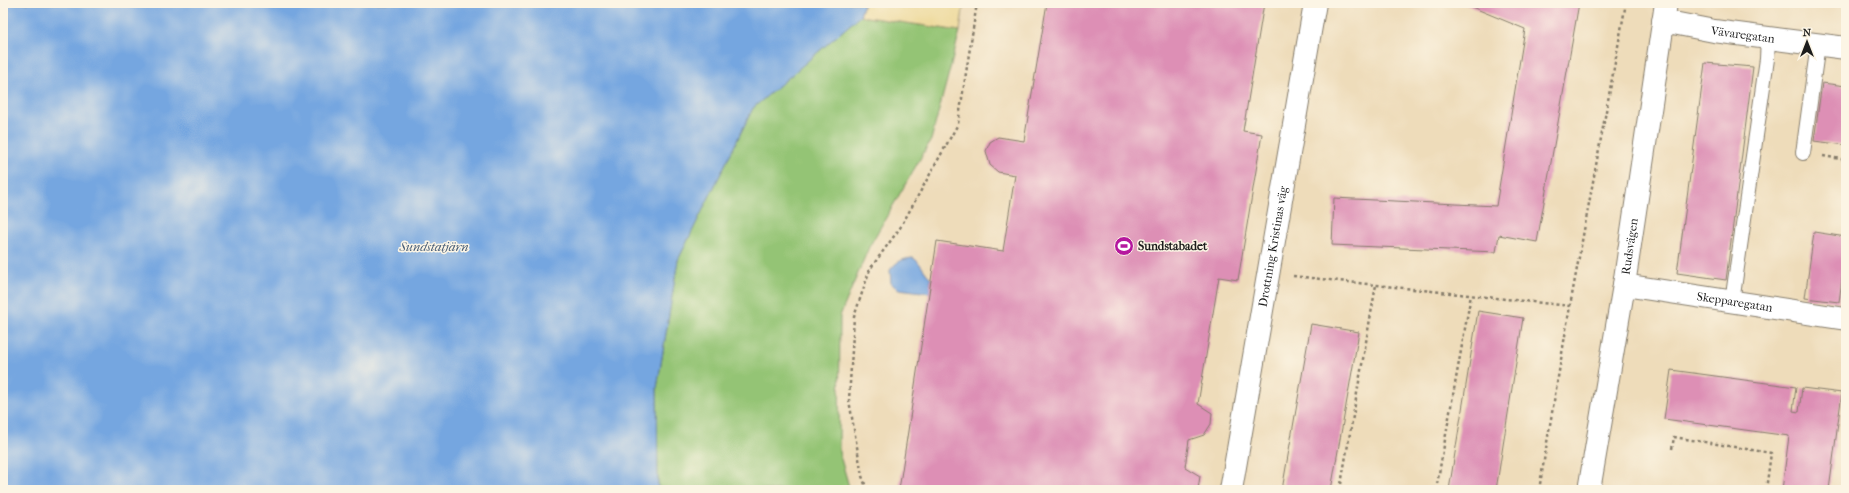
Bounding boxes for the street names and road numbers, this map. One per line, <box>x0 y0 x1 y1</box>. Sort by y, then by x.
street label: Vävaregatan <box>1709 24 1776 46</box>
street label: Drottning Kristinas väg <box>1256 185 1290 308</box>
street label: Rudsvägen <box>1619 217 1641 276</box>
street label: Skepparegatan <box>1696 289 1774 315</box>

